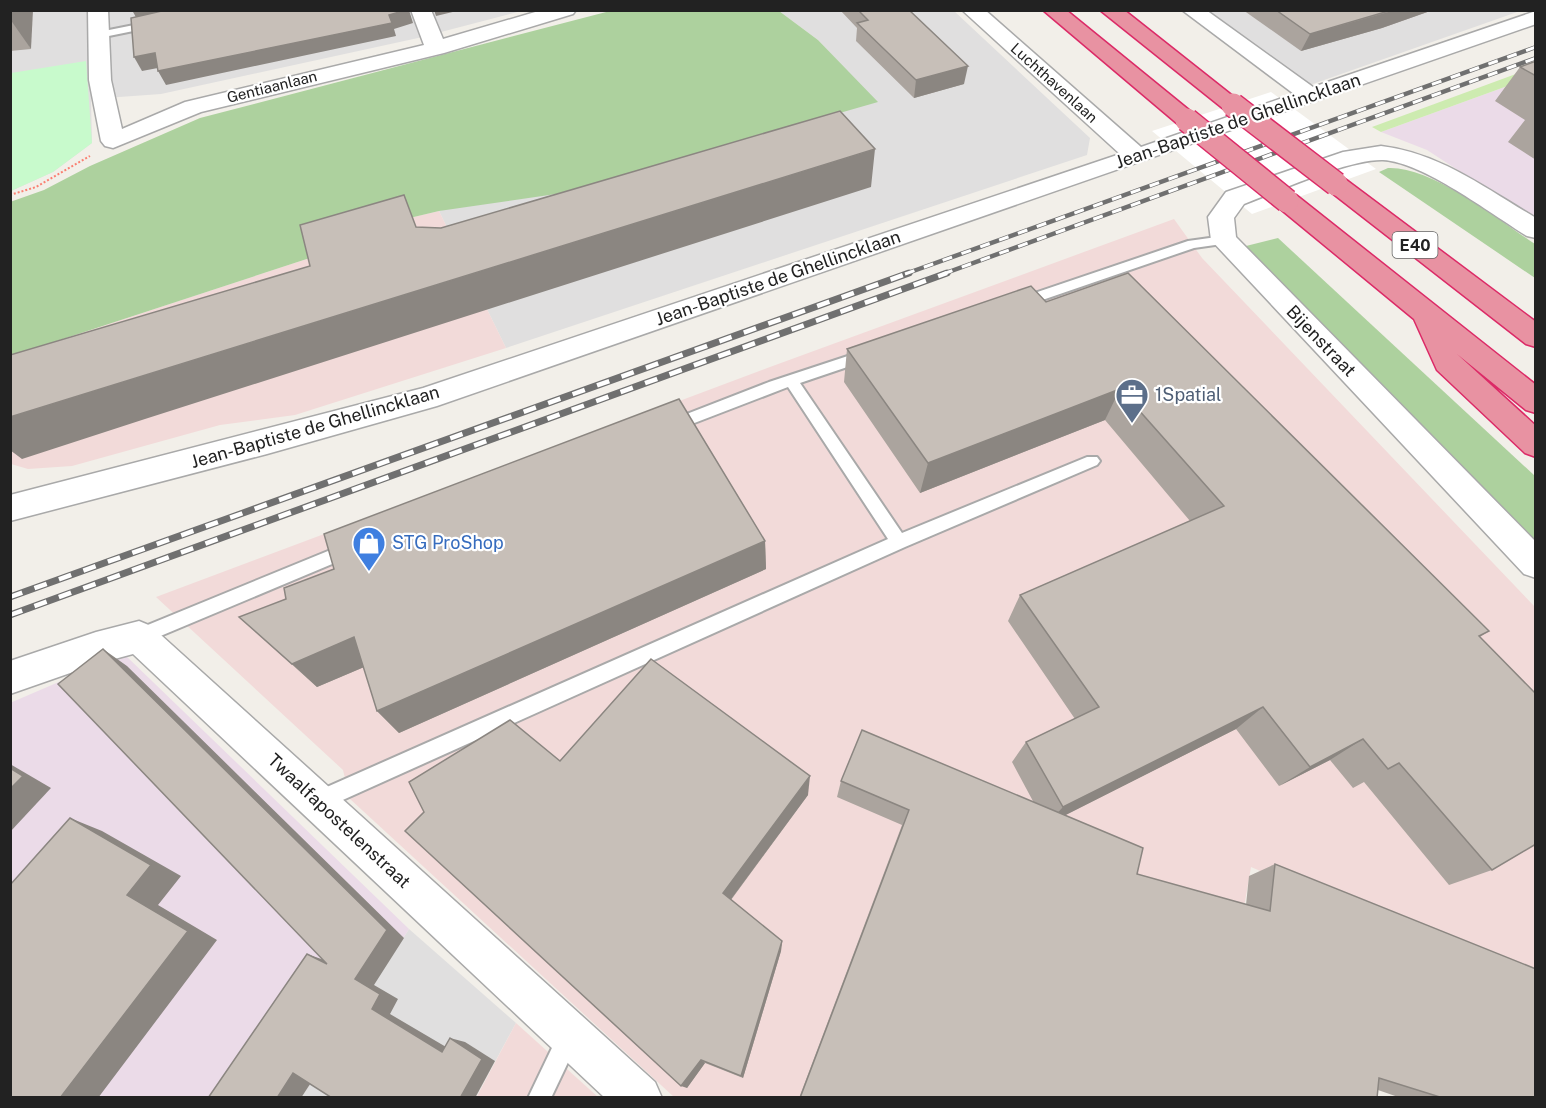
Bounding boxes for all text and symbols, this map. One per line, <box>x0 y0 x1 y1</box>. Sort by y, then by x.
street label: Luchthavenlaan <box>1008 39 1101 126</box>
street label: Gentiaanlaan <box>225 67 319 106</box>
street label: Jean-Baptiste de Ghellincklaan <box>1113 69 1363 172</box>
street label: Jean-Baptiste de Ghellincklaan <box>653 226 903 329</box>
road number: E40 <box>1392 232 1438 258</box>
street label: Bijenstraat <box>1282 301 1360 381</box>
office icon: 1Spatial <box>1114 377 1150 424</box>
street label: Jean-Baptiste de Ghellincklaan <box>188 381 442 472</box>
place label: 1Spatial <box>1155 384 1221 405</box>
shop icon: STG ProShop <box>351 525 387 572</box>
place label: STG ProShop <box>392 532 504 553</box>
street label: Twaalfapostelenstraat <box>264 749 415 892</box>

